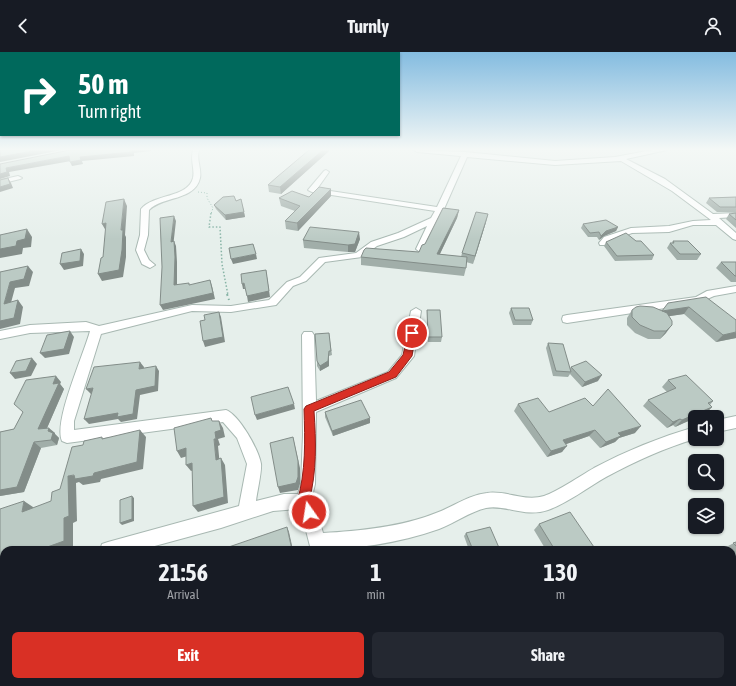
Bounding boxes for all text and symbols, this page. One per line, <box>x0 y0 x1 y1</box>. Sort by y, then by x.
icon: back <box>12 15 34 37</box>
icon: person <box>702 15 724 37</box>
text: Turnly <box>347 16 389 37</box>
icon: right <box>12 68 64 120</box>
text: 50 m <box>78 68 128 100</box>
text: Turn right <box>78 101 141 122</box>
pin <box>395 316 429 350</box>
icon: arrive <box>401 322 423 344</box>
map controls <box>688 410 724 534</box>
button: sound <box>688 410 724 446</box>
button: search <box>688 454 724 490</box>
position arrow <box>288 491 330 533</box>
button: layers <box>688 498 724 534</box>
text: 21:56 <box>159 559 208 586</box>
text: 1 <box>370 559 381 586</box>
text: 130 <box>544 559 577 586</box>
text: Arrival <box>167 587 199 602</box>
text: min <box>366 587 385 602</box>
text: m <box>556 587 565 602</box>
button: Exit <box>12 632 364 678</box>
button: Share <box>372 632 724 678</box>

